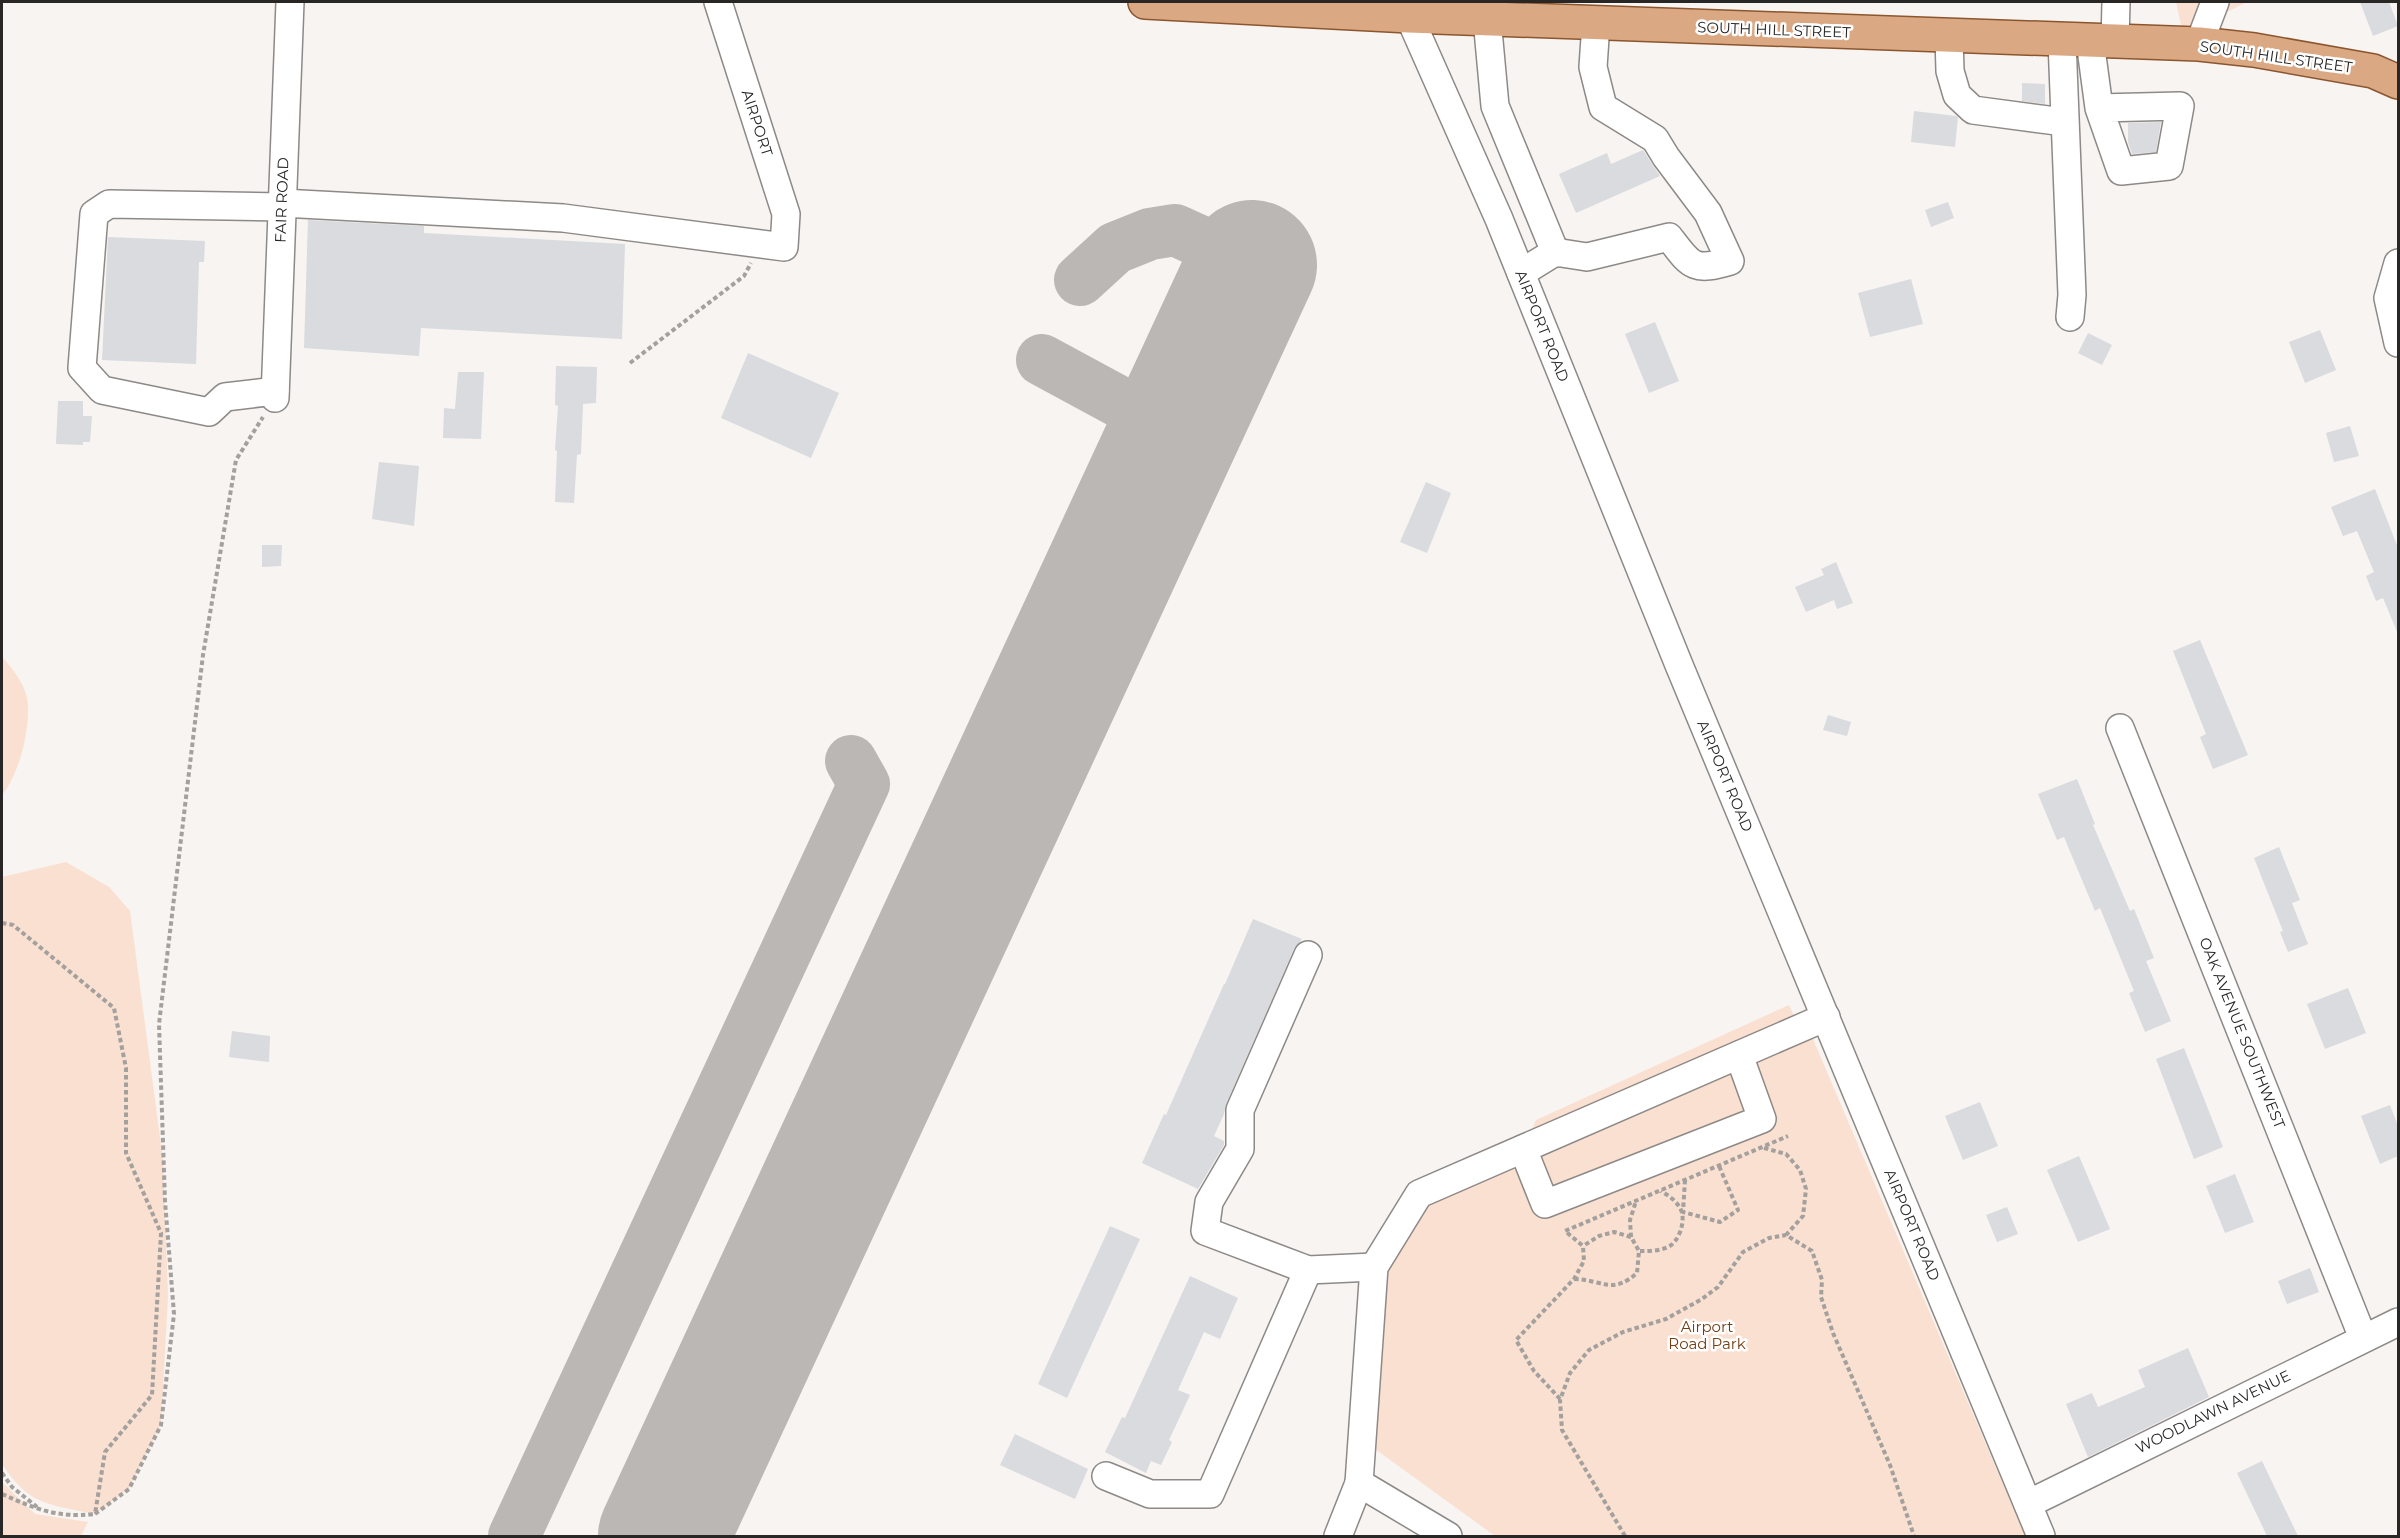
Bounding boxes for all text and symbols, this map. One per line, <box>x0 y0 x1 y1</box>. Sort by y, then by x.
street label: SOUTH HILL STREET <box>1697 17 1852 42</box>
street label: SOUTH HILL STREET <box>2199 36 2354 77</box>
street label: AIRPORT <box>738 87 777 159</box>
street label: FAIR ROAD <box>271 157 292 243</box>
street label: AIRPORT ROAD <box>1511 267 1574 385</box>
street label: AIRPORT ROAD <box>1693 717 1757 834</box>
street label: OAK AVENUE SOUTHWEST <box>2195 934 2290 1132</box>
street label: AIRPORT ROAD <box>1880 1166 1944 1283</box>
park label: Airport Road Park <box>1668 1317 1746 1353</box>
street label: WOODLAWN AVENUE <box>2132 1366 2293 1457</box>

